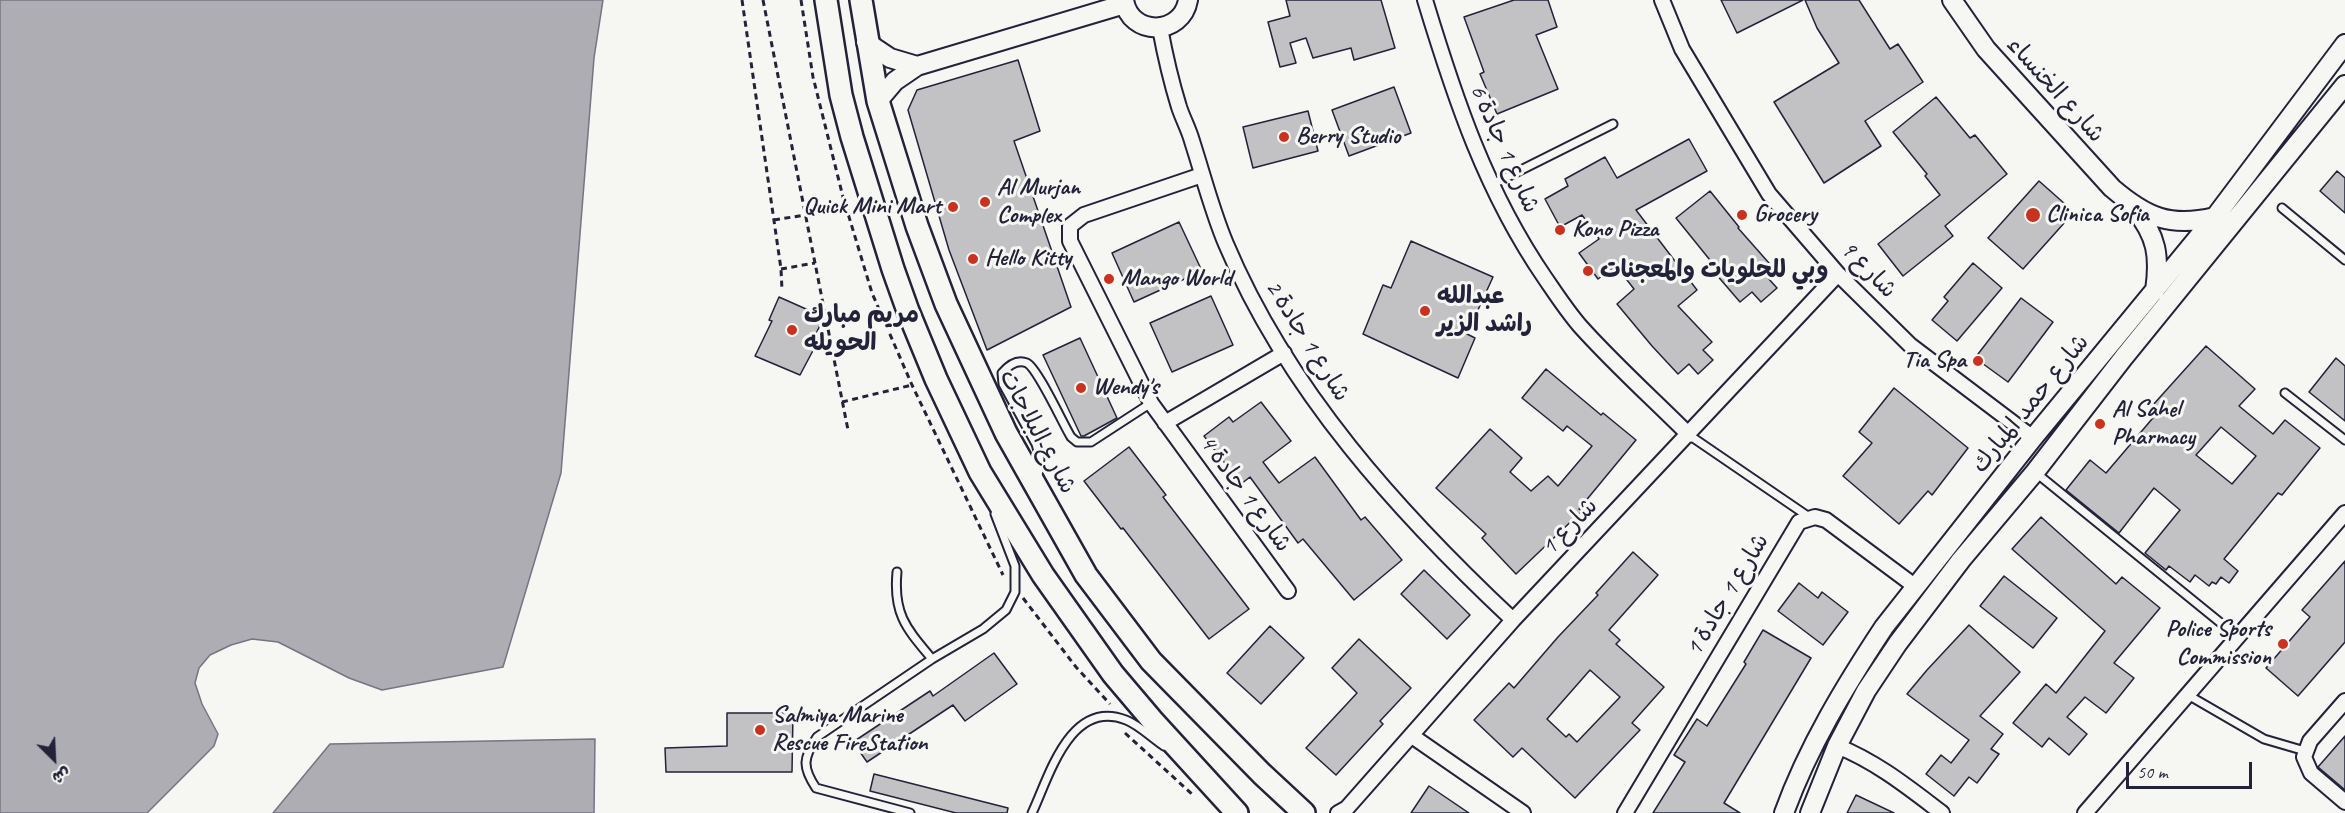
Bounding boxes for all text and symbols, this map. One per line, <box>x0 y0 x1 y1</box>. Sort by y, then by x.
street label: شارع الخنساء <box>2000 31 2110 149</box>
street label: شارع 1 جادة 6 <box>1463 80 1545 218</box>
place label: Berry Studio <box>1296 123 1400 151</box>
marker: Berry Studio <box>1277 130 1291 144</box>
place label: Al Murjan Complex <box>997 174 1080 230</box>
place label: Quick Mini Mart <box>803 193 941 221</box>
marker: Al Murjan Complex <box>978 195 992 209</box>
marker: Quick Mini Mart <box>946 200 960 214</box>
place label: Grocery <box>1754 201 1817 229</box>
place label: Clinica Sofia <box>2046 201 2148 229</box>
marker: Clinica Sofia <box>2024 206 2042 224</box>
marker: Grocery <box>1735 208 1749 222</box>
place label: Kono Pizza <box>1572 216 1658 244</box>
marker: Kono Pizza <box>1553 223 1567 237</box>
street label: شارع 9 <box>1834 235 1902 305</box>
place label: Hello Kitty <box>985 245 1071 273</box>
marker: Hello Kitty <box>966 252 980 266</box>
place label: وبي للحلويات والمعجنات <box>1600 257 1829 285</box>
marker: وبي للحلويات والمعجنات <box>1581 264 1595 278</box>
place label: Mango World <box>1121 265 1232 293</box>
marker: Mango World <box>1102 272 1116 286</box>
street label: شارع 1 جادة 2 <box>1258 275 1356 407</box>
place label: عبدالله راشد الزير <box>1437 283 1532 339</box>
place label: مريم مبارك الحويله <box>804 302 919 358</box>
marker: عبدالله راشد الزير <box>1418 304 1432 318</box>
marker: مريم مبارك الحويله <box>785 323 799 337</box>
street label: شارع حمد المبارك <box>1966 329 2096 479</box>
place label: Tia Spa <box>1903 347 1966 375</box>
marker: Tia Spa <box>1971 354 1985 368</box>
street label: شارع البلاجات <box>992 365 1082 499</box>
place label: Wendy's <box>1093 374 1159 402</box>
marker: Wendy's <box>1074 381 1088 395</box>
place label: Al Sahel Pharmacy <box>2112 396 2195 452</box>
marker: Al Sahel Pharmacy <box>2093 417 2107 431</box>
street label: شارع 1 جادة 4 <box>1193 430 1297 558</box>
street label: شارع 1 <box>1536 492 1604 562</box>
street label: شارع 1 جادة 1 <box>1680 529 1776 661</box>
place label: Police Sports Commission <box>2166 616 2271 672</box>
marker: Police Sports Commission <box>2276 637 2290 651</box>
place label: Salmiya Marine Rescue FireStation <box>772 702 928 758</box>
marker: Salmiya Marine Rescue FireStation <box>753 723 767 737</box>
north arrow <box>24 729 84 789</box>
scale bar <box>2129 750 2255 788</box>
text: 50 m <box>2137 761 2168 783</box>
text: ش <box>49 763 73 788</box>

